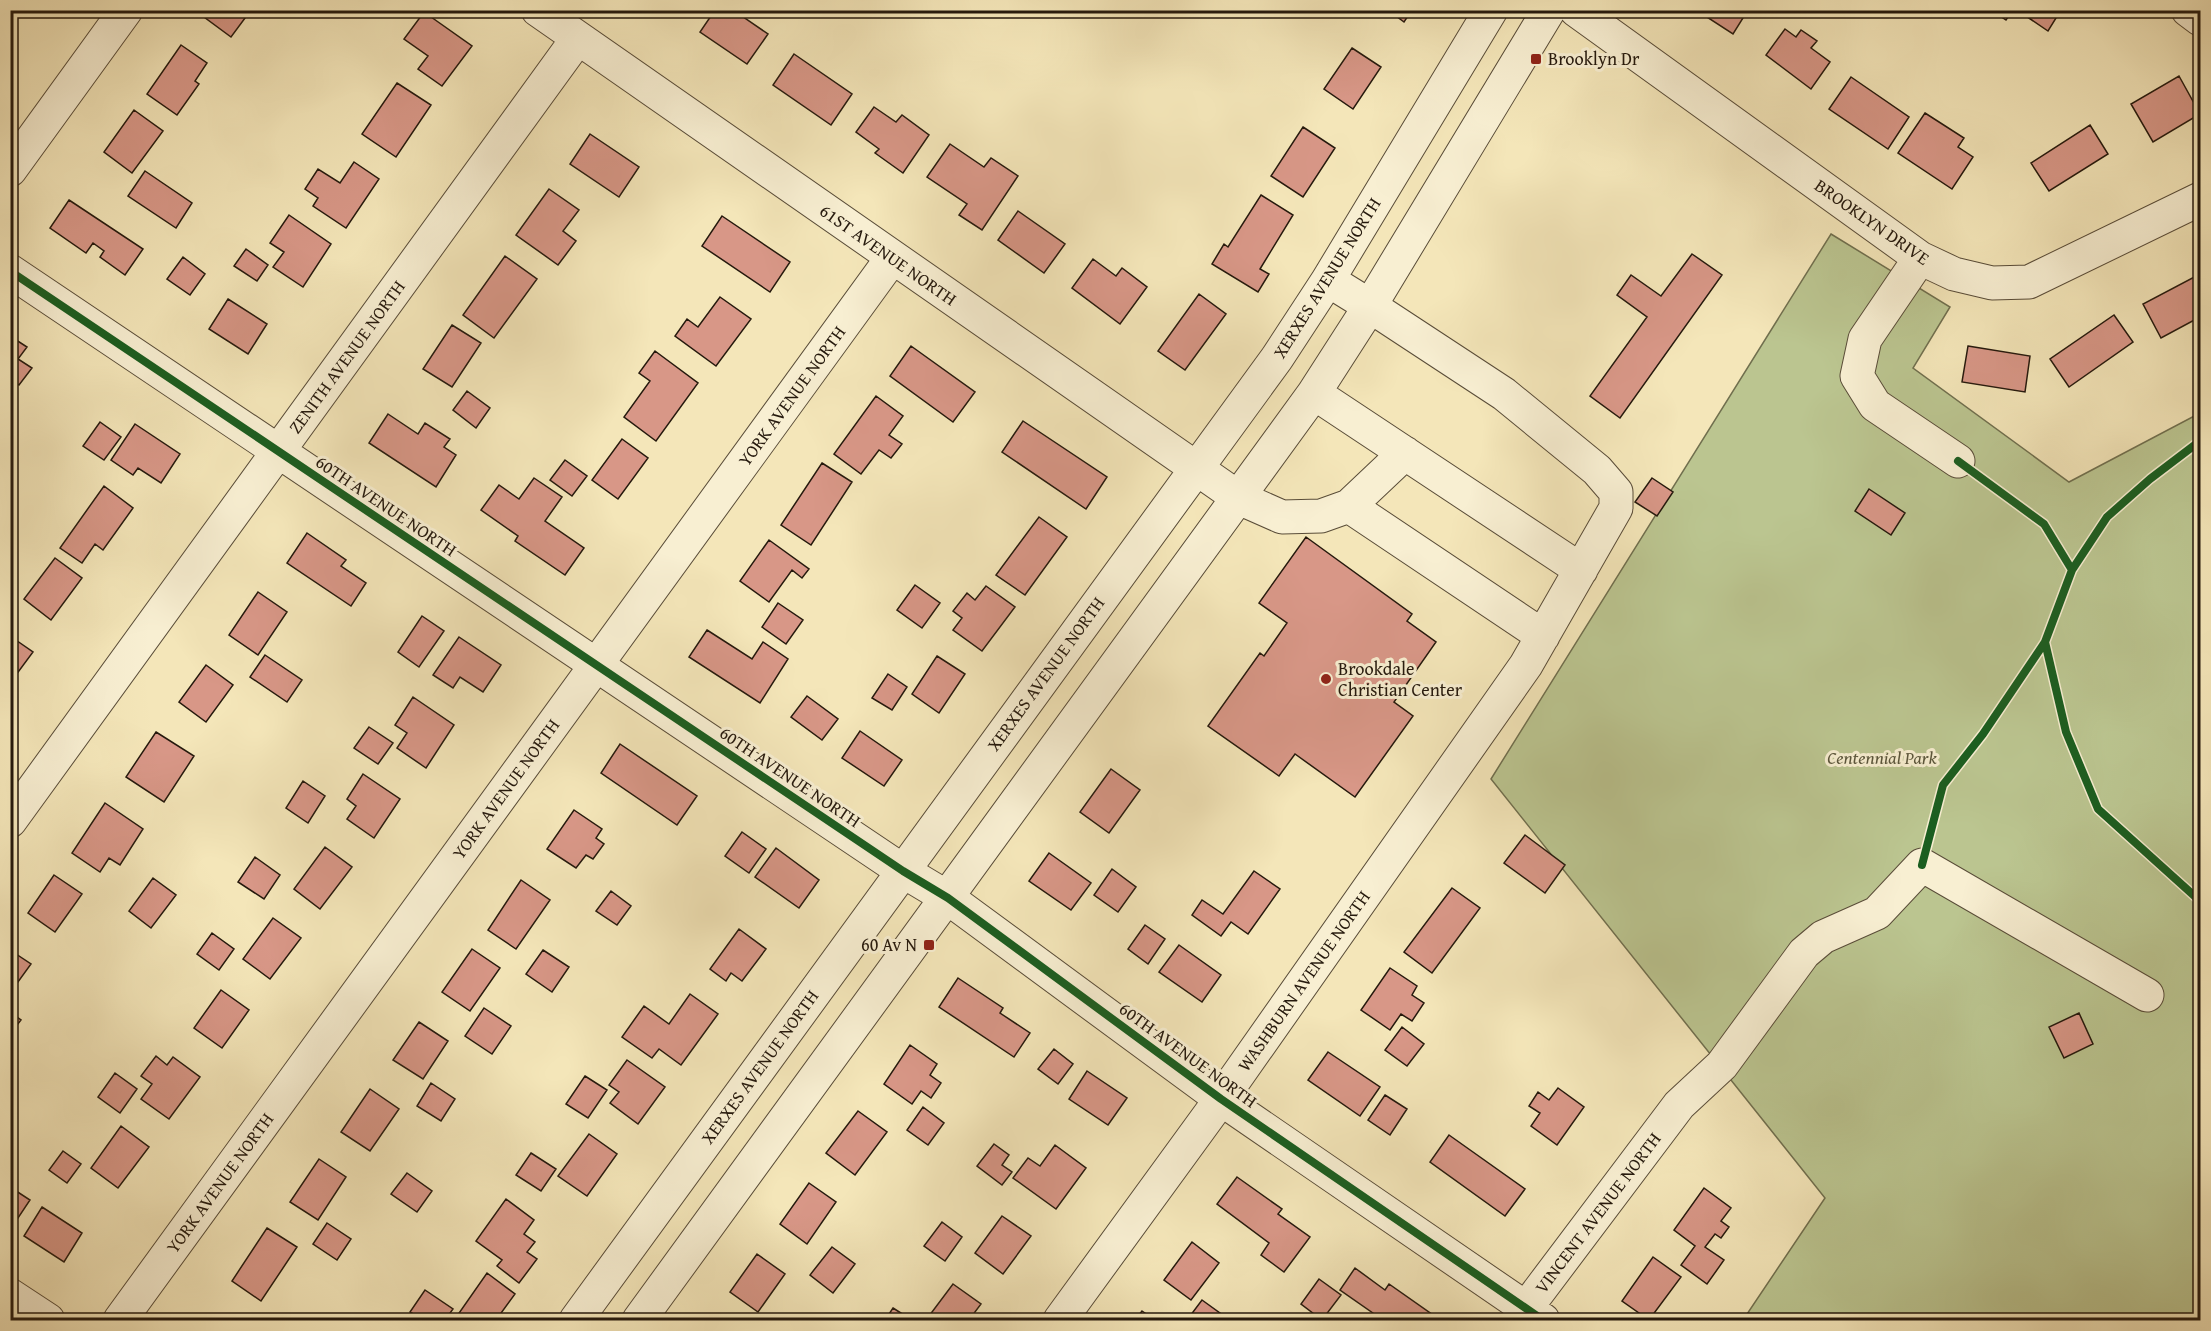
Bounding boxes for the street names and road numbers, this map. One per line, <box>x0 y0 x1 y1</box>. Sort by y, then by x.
street label: BROOKLYN DRIVE <box>1809 172 1935 271</box>
street label: XERXES AVENUE NORTH <box>1266 192 1387 364</box>
street label: 61ST AVENUE NORTH <box>814 197 962 312</box>
street label: ZENITH AVENUE NORTH <box>282 274 412 439</box>
street label: YORK AVENUE NORTH <box>731 320 852 472</box>
street label: 60TH AVENUE NORTH <box>310 448 462 563</box>
street label: XERXES AVENUE NORTH <box>980 591 1111 757</box>
street label: YORK AVENUE NORTH <box>445 713 566 865</box>
street label: 60TH AVENUE NORTH <box>714 719 866 834</box>
street label: WASHBURN AVENUE NORTH <box>1231 885 1376 1077</box>
street label: XERXES AVENUE NORTH <box>694 984 825 1150</box>
street label: 60TH AVENUE NORTH <box>1114 995 1263 1114</box>
street label: YORK AVENUE NORTH <box>159 1107 280 1259</box>
street label: VINCENT AVENUE NORTH <box>1528 1126 1667 1299</box>

